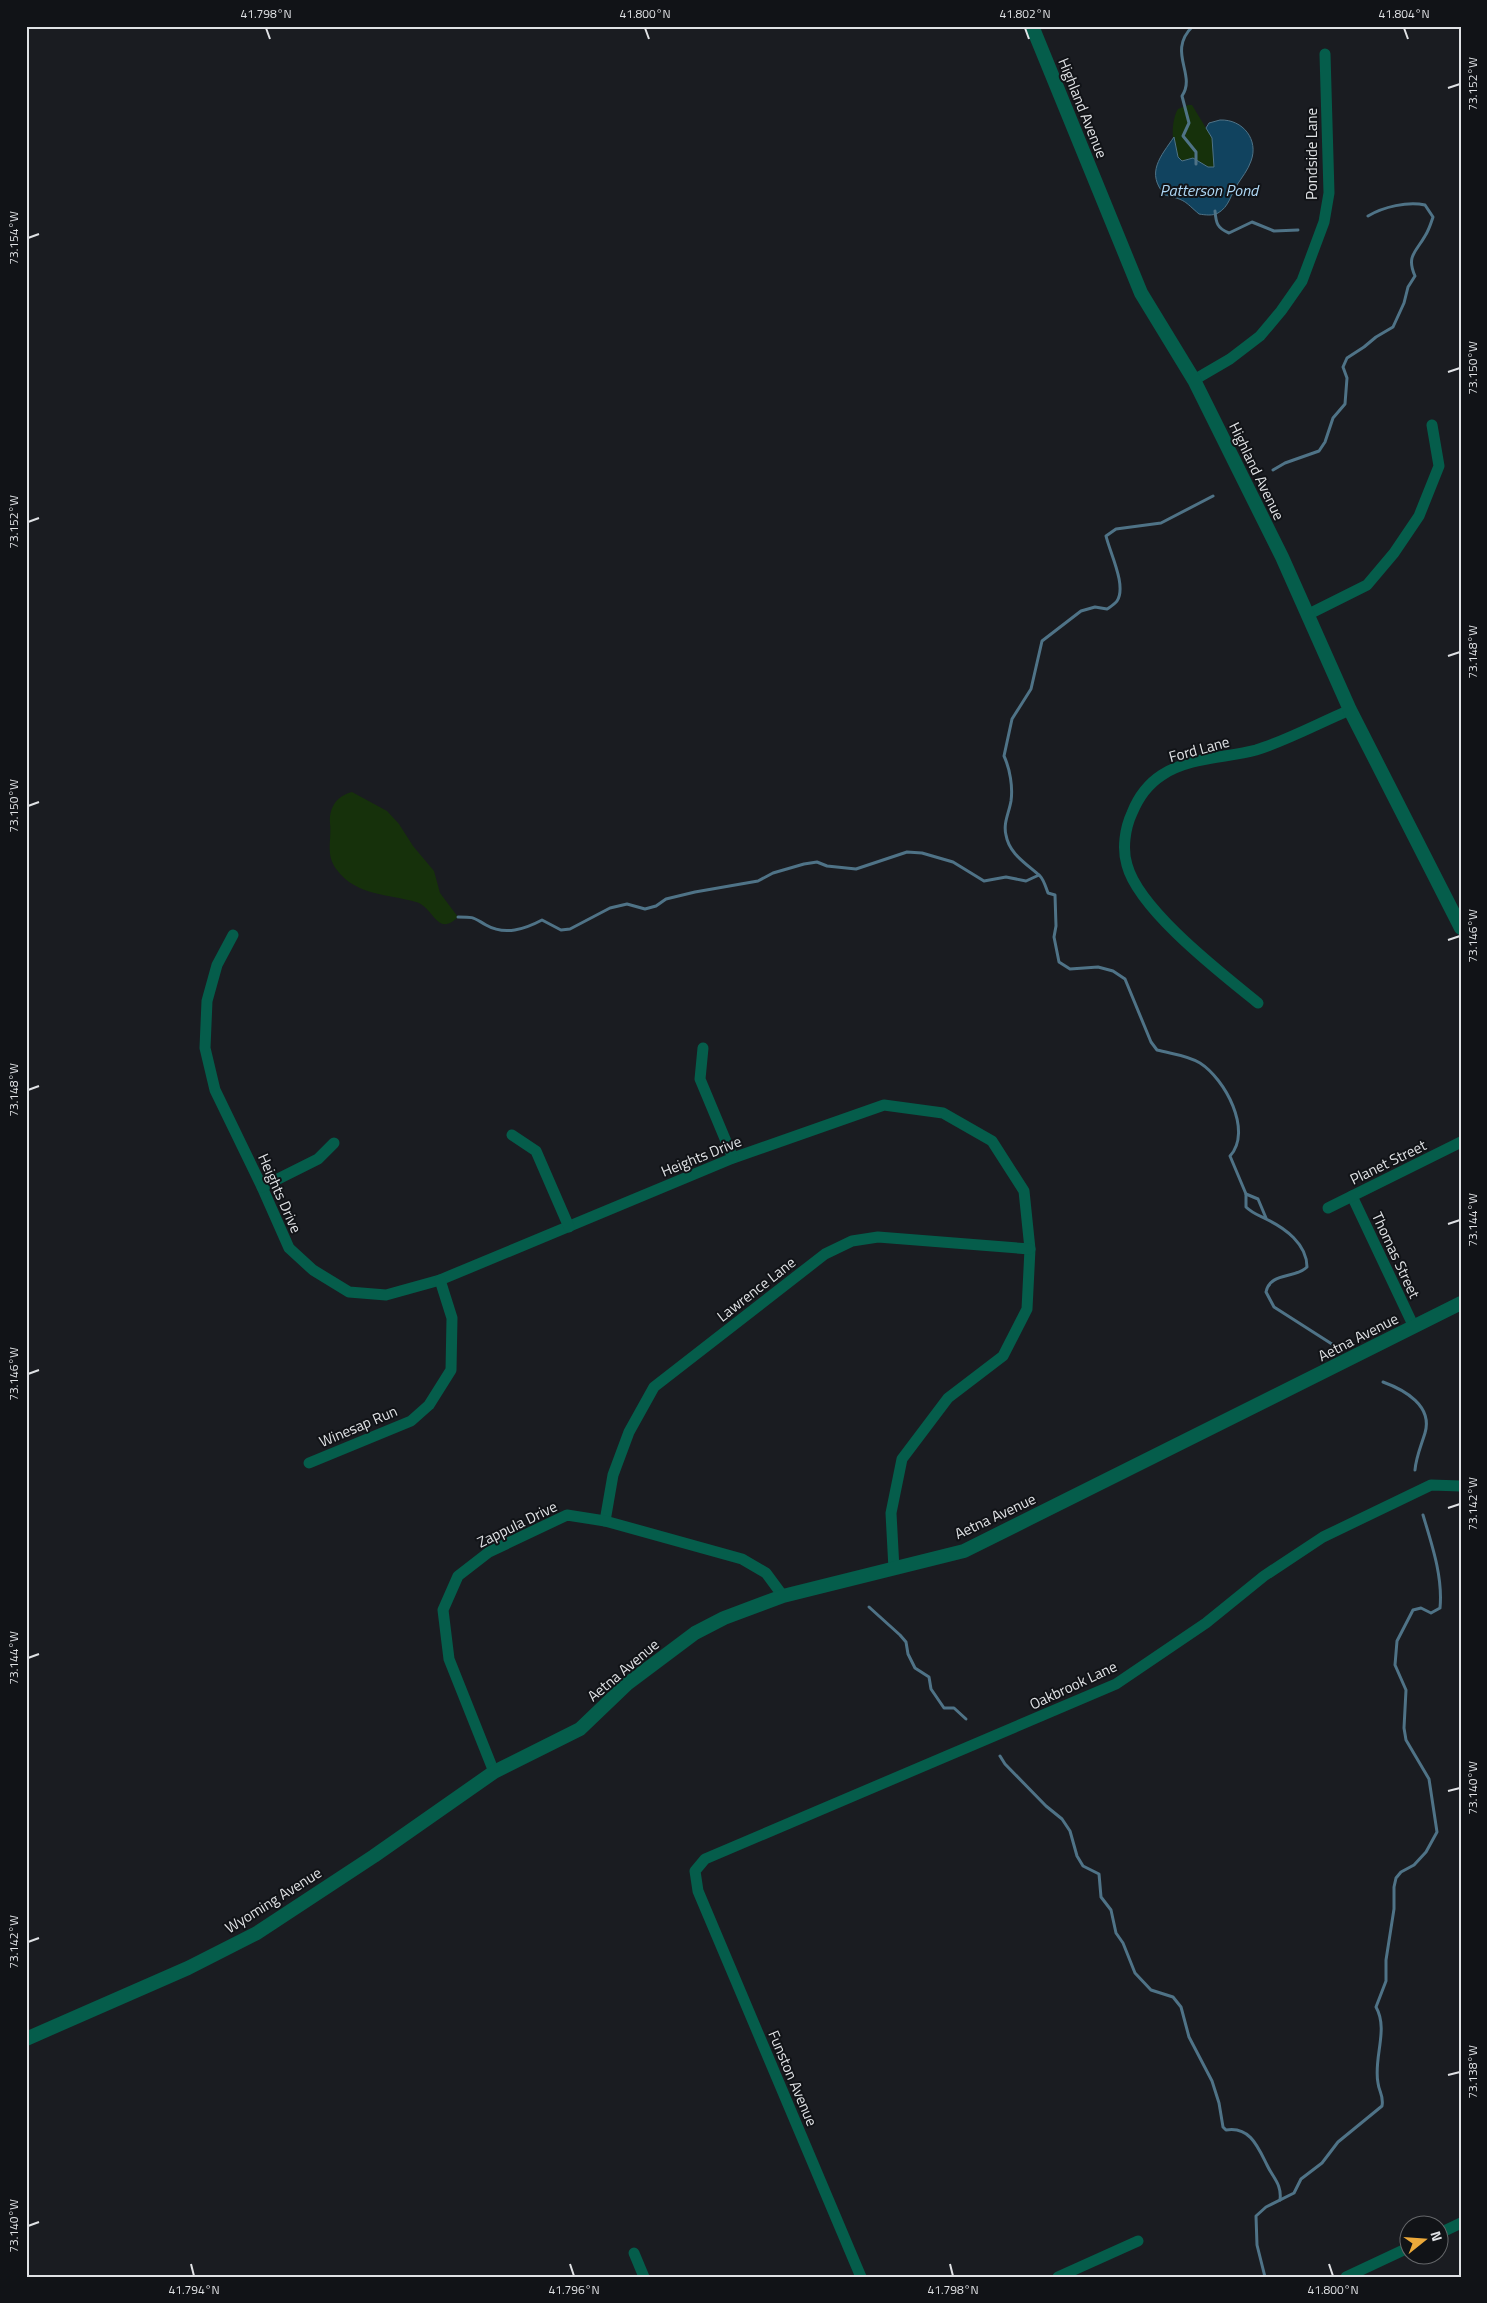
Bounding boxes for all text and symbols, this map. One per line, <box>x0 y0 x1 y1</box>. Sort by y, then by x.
text: 41.798°N <box>240 4 292 23</box>
text: 41.800°N <box>619 4 671 23</box>
text: 41.802°N <box>999 4 1051 23</box>
text: 41.804°N <box>1378 4 1430 23</box>
street label: Highland Avenue <box>1052 54 1114 162</box>
text: 73.152°W <box>1463 57 1482 111</box>
street label: Pondside Lane <box>1300 108 1323 200</box>
water label: Patterson Pond <box>1160 178 1260 202</box>
text: 73.154°W <box>4 211 23 265</box>
text: 73.150°W <box>1463 341 1482 395</box>
street label: Highland Avenue <box>1223 418 1291 524</box>
text: 73.152°W <box>4 495 23 549</box>
text: 73.148°W <box>1463 625 1482 679</box>
street label: Ford Lane <box>1166 730 1232 768</box>
text: 73.150°W <box>4 779 23 833</box>
text: 73.146°W <box>1463 909 1482 963</box>
text: 73.148°W <box>4 1063 23 1117</box>
street label: Heights Drive <box>657 1129 745 1183</box>
street label: Planet Street <box>1346 1133 1431 1190</box>
street label: Heights Drive <box>252 1150 308 1236</box>
text: 73.144°W <box>1463 1193 1482 1247</box>
street label: Thomas Street <box>1366 1208 1426 1303</box>
street label: Lawrence Lane <box>712 1251 800 1327</box>
street label: Aetna Avenue <box>1314 1307 1402 1367</box>
text: 73.146°W <box>4 1347 23 1401</box>
street label: Winesap Run <box>315 1399 401 1453</box>
text: 73.142°W <box>1463 1477 1482 1531</box>
street label: Aetna Avenue <box>951 1487 1039 1545</box>
street label: Zappula Drive <box>473 1495 561 1553</box>
text: 73.144°W <box>4 1631 23 1685</box>
street label: Aetna Avenue <box>582 1633 664 1707</box>
street label: Oakbrook Lane <box>1025 1655 1121 1715</box>
text: 73.140°W <box>1463 1761 1482 1815</box>
street label: Wyoming Avenue <box>220 1861 326 1939</box>
text: 73.142°W <box>4 1915 23 1969</box>
street label: Funston Avenue <box>762 2027 824 2129</box>
text: 73.138°W <box>1463 2045 1482 2099</box>
text: 73.140°W <box>4 2199 23 2253</box>
north arrow <box>1400 2216 1450 2266</box>
text: N <box>1425 2228 1448 2244</box>
text: 41.794°N <box>168 2280 220 2299</box>
text: 41.796°N <box>548 2280 600 2299</box>
text: 41.798°N <box>927 2280 979 2299</box>
text: 41.800°N <box>1307 2280 1359 2299</box>

